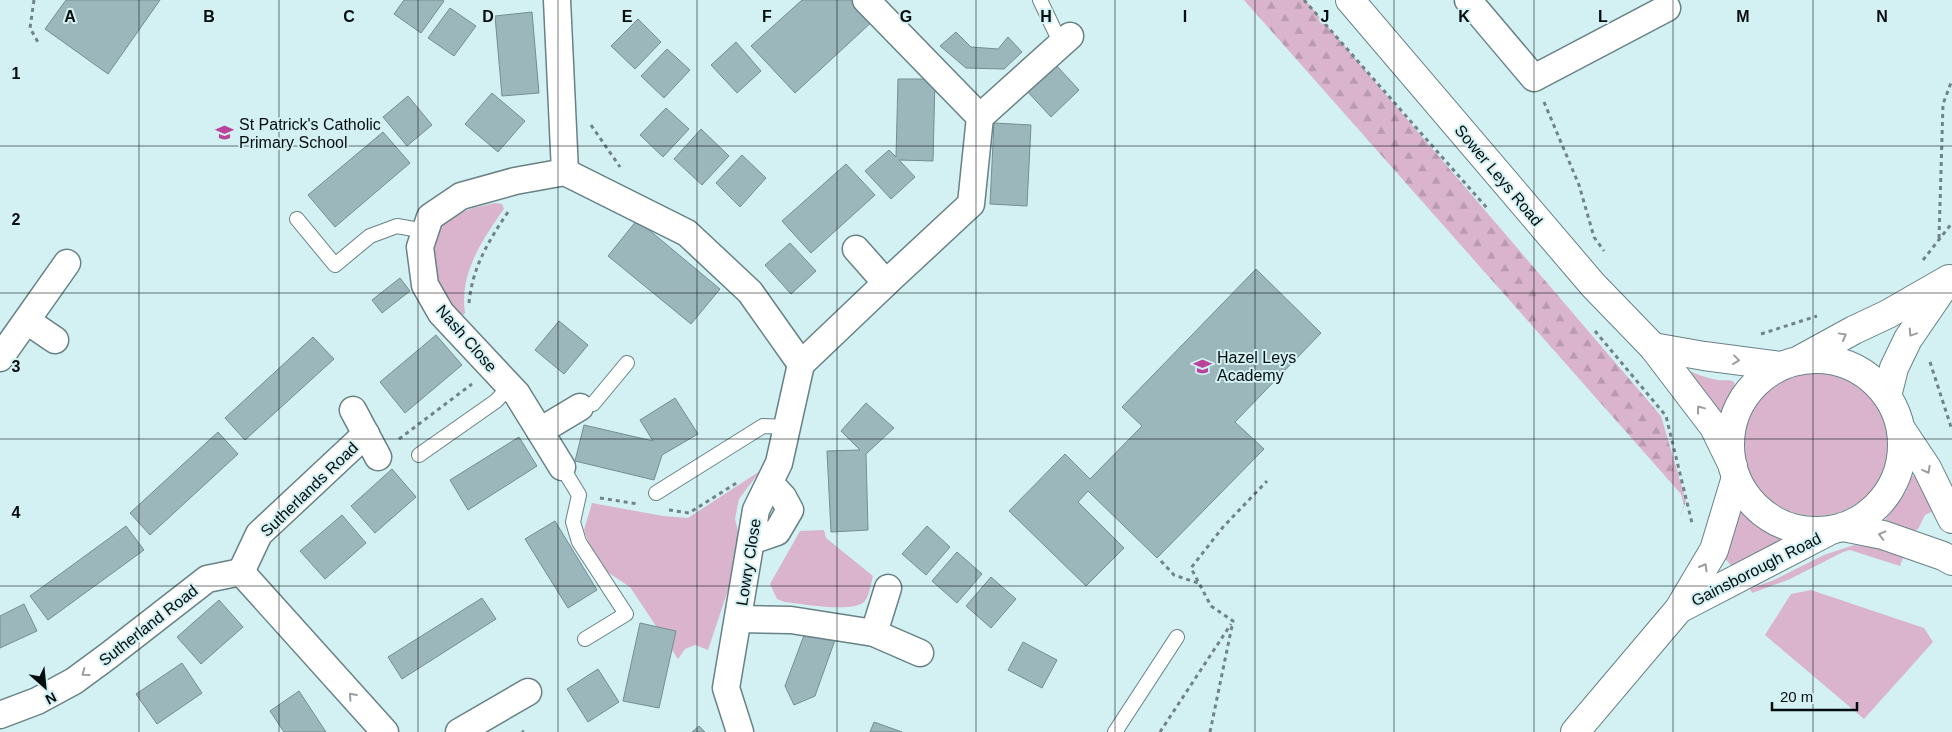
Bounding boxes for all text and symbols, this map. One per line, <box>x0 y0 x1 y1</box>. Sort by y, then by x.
text: A <box>64 8 76 25</box>
text: B <box>203 8 215 25</box>
text: C <box>343 8 355 25</box>
text: D <box>482 8 494 25</box>
text: E <box>622 8 633 25</box>
text: F <box>762 8 772 25</box>
text: G <box>900 8 912 25</box>
text: H <box>1040 8 1052 25</box>
text: I <box>1183 8 1187 25</box>
text: J <box>1321 8 1329 25</box>
text: K <box>1458 8 1470 25</box>
text: L <box>1598 8 1608 25</box>
text: M <box>1736 8 1750 25</box>
text: N <box>1876 8 1888 25</box>
text: 1 <box>12 65 21 82</box>
place label: St Patrick's Catholic Primary School <box>239 116 381 151</box>
street label: Sower Leys Road <box>1452 121 1546 229</box>
school or university icon: St Patrick's Catholic Primary School <box>215 123 235 143</box>
text: 2 <box>12 211 21 228</box>
street label: Nash Close <box>433 302 500 375</box>
one-way arrow <box>1909 328 1918 337</box>
one-way arrow <box>1837 332 1846 342</box>
place label: Hazel Leys Academy <box>1217 349 1296 384</box>
one-way arrow <box>1732 354 1740 365</box>
school or university icon: Hazel Leys Academy <box>1193 356 1213 376</box>
text: 3 <box>12 358 21 375</box>
one-way arrow <box>1697 405 1706 415</box>
street label: Sutherlands Road <box>257 439 361 540</box>
one-way arrow <box>1921 465 1931 474</box>
text: 4 <box>12 504 21 521</box>
street label: Lowry Close <box>733 517 764 607</box>
street label: Gainsborough Road <box>1689 529 1824 610</box>
one-way arrow <box>1877 530 1886 541</box>
one-way arrow <box>1697 564 1707 573</box>
street label: Sutherland Road <box>96 582 201 669</box>
north arrow <box>20 662 70 712</box>
one-way arrow <box>81 667 91 676</box>
scale bar <box>1772 680 1857 712</box>
text: 20 m <box>1780 688 1813 705</box>
text: N <box>43 689 59 708</box>
one-way arrow <box>349 692 358 701</box>

